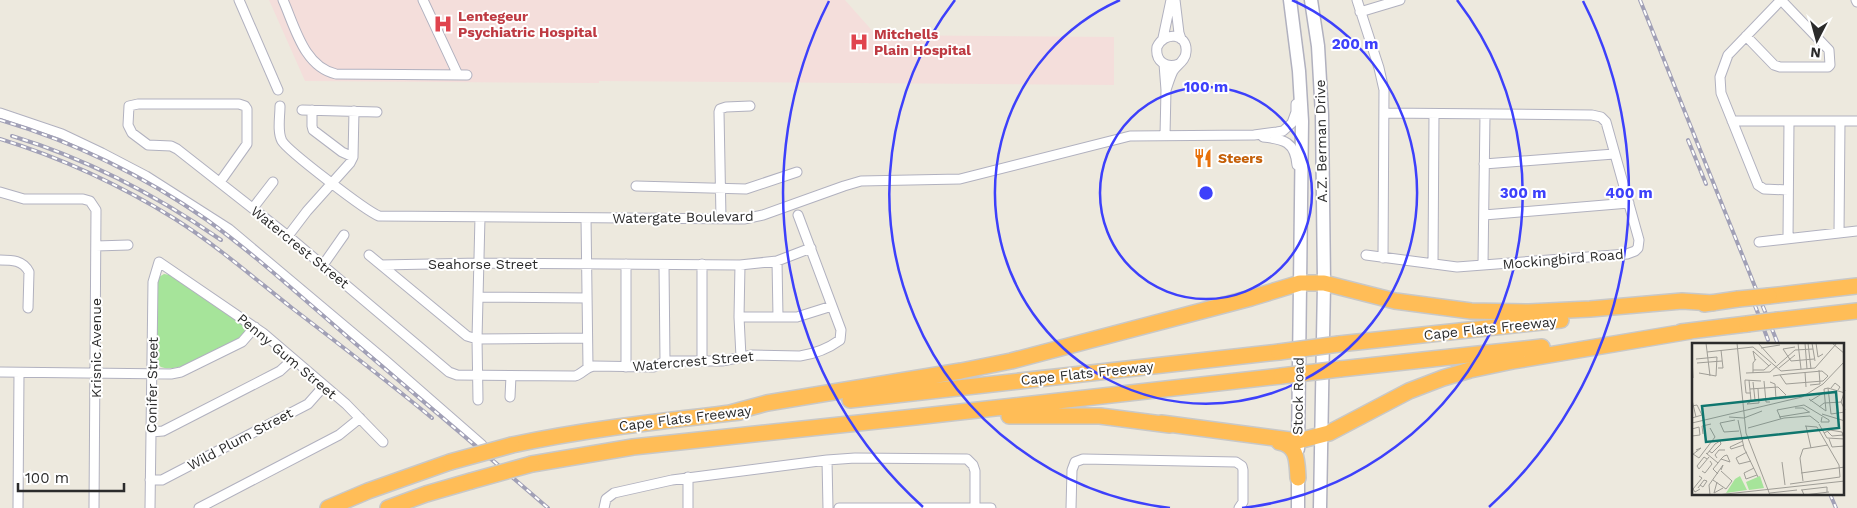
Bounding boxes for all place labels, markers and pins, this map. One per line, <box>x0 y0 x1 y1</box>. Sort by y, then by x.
place label: Lentegeur Psychiatric Hospital <box>458 8 597 40</box>
hospital icon: Lentegeur Psychiatric Hospital <box>432 13 454 35</box>
place label: Mitchells Plain Hospital <box>874 26 971 58</box>
hospital icon: Mitchells Plain Hospital <box>848 31 870 53</box>
restaurant icon: Steers <box>1192 147 1214 169</box>
place label: Steers <box>1218 150 1263 166</box>
centre of rings <box>1197 184 1215 202</box>

